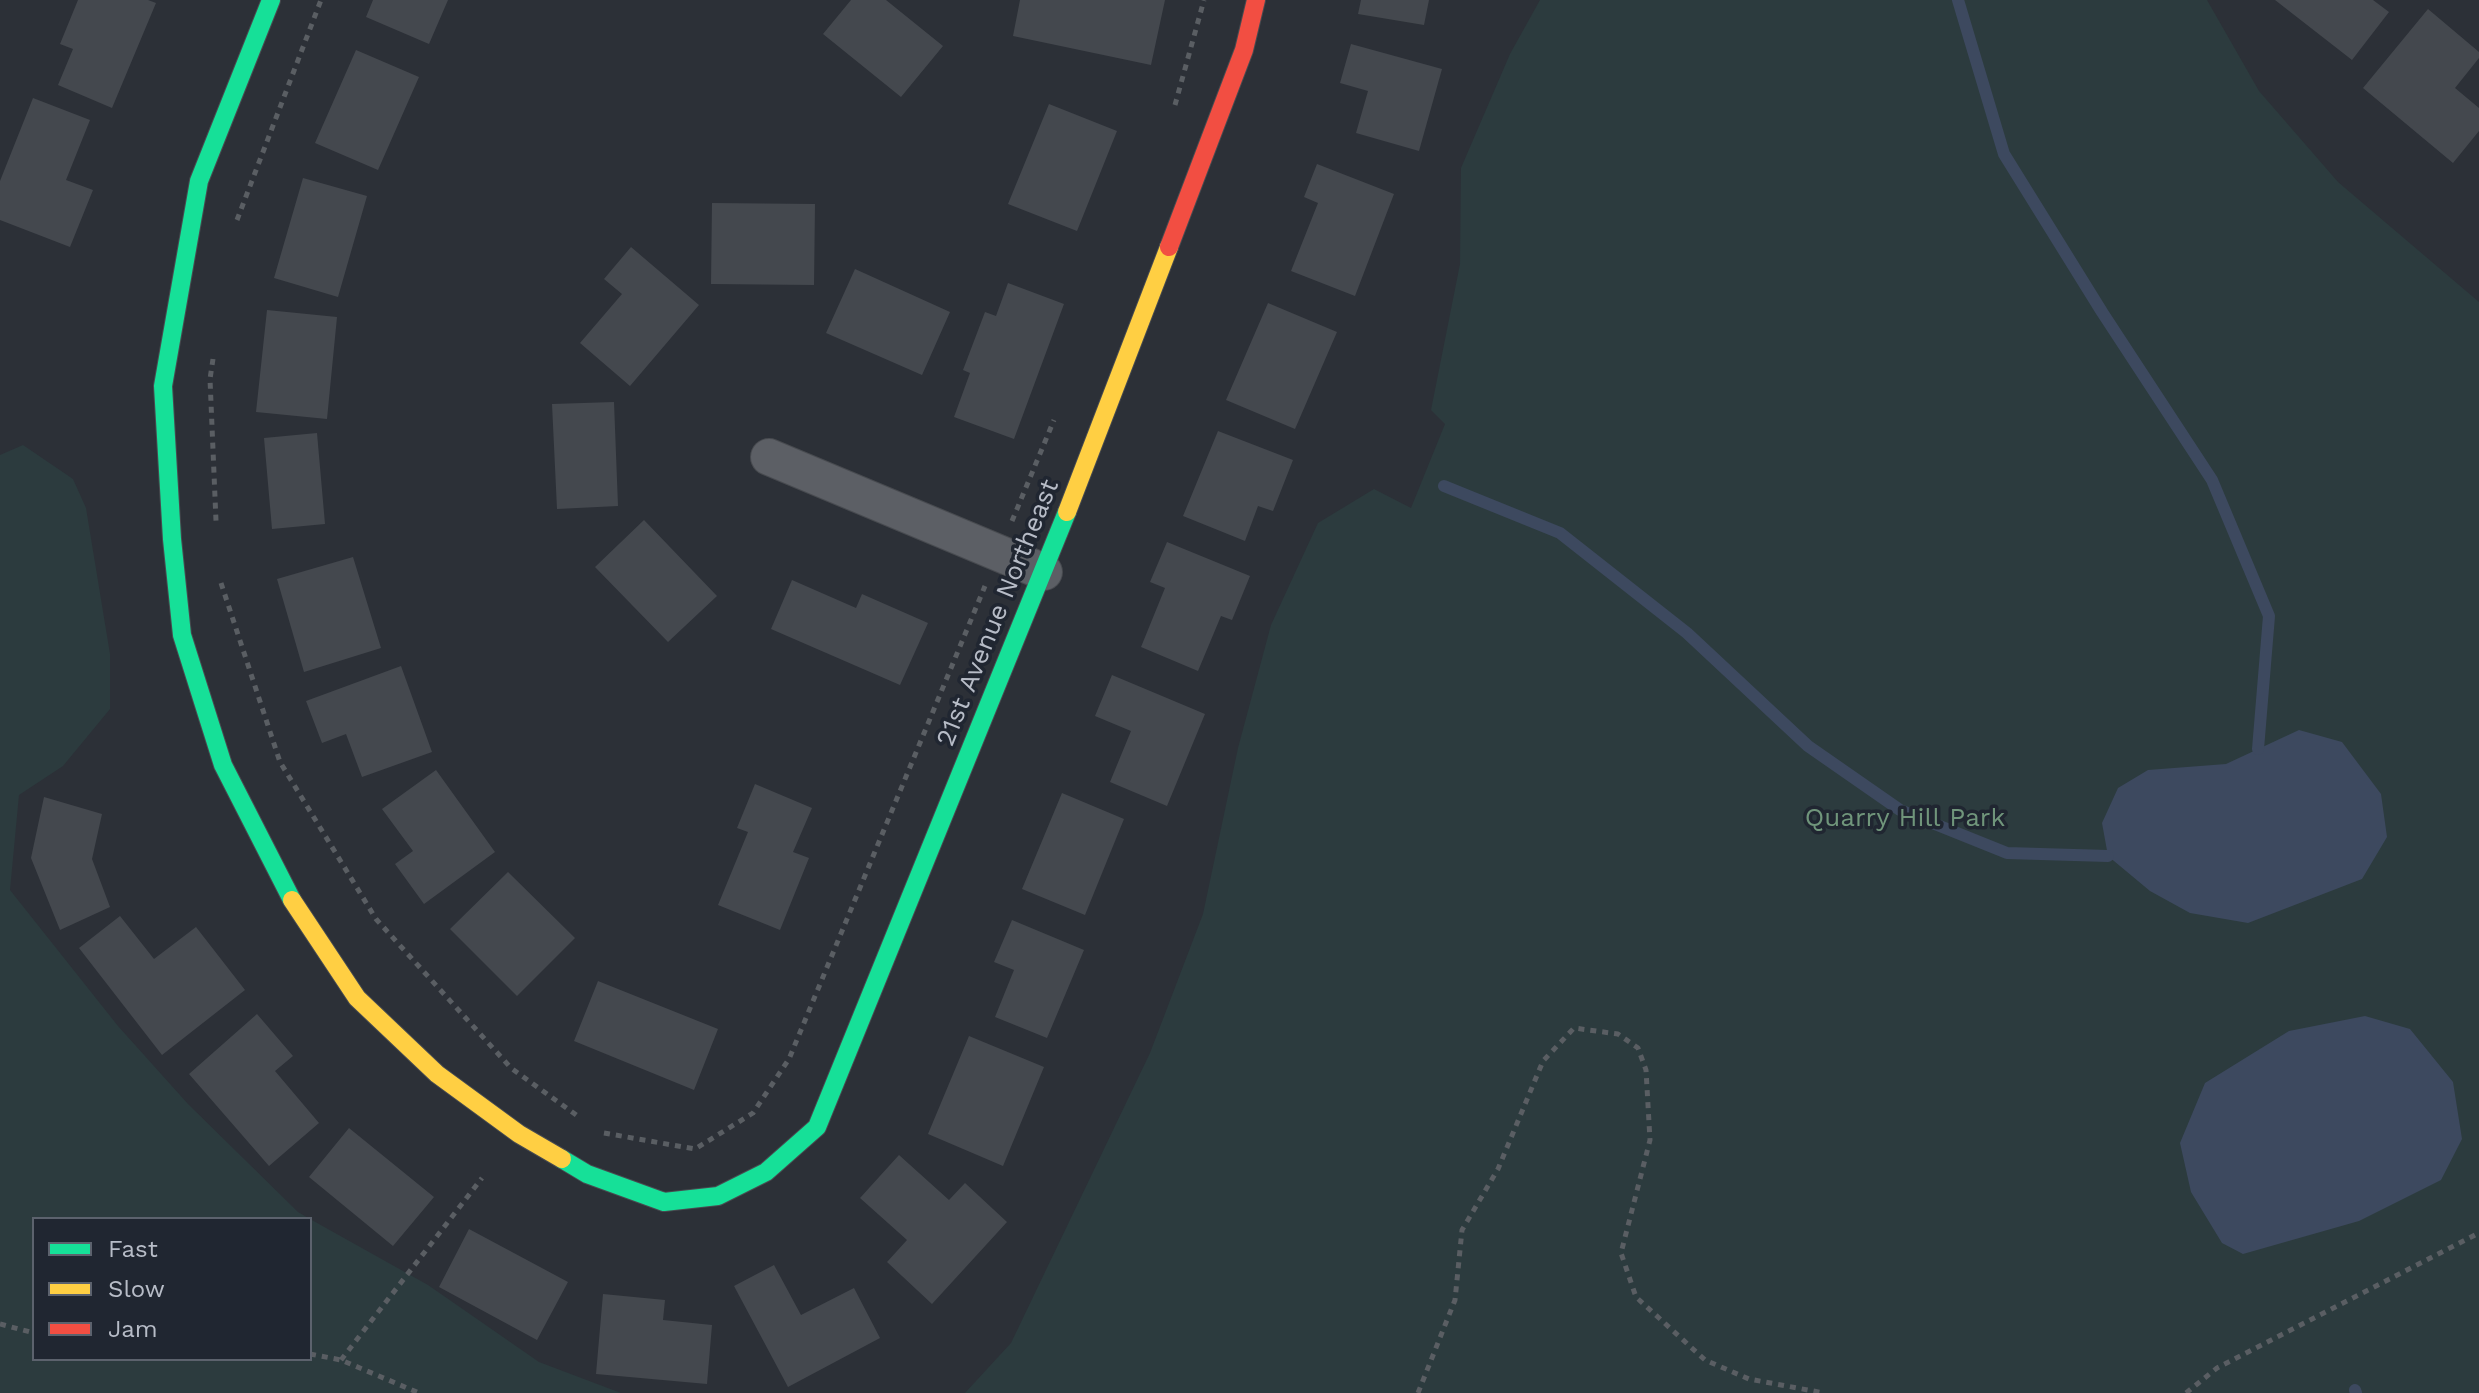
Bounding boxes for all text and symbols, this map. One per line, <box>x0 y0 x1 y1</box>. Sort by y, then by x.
street label: 21st Avenue Northeast <box>930 475 1066 751</box>
park label: Quarry Hill Park <box>1805 802 2005 834</box>
legend <box>32 1217 312 1361</box>
text: Fast <box>108 1235 158 1263</box>
text: Slow <box>108 1275 165 1303</box>
text: Jam <box>108 1315 158 1343</box>

